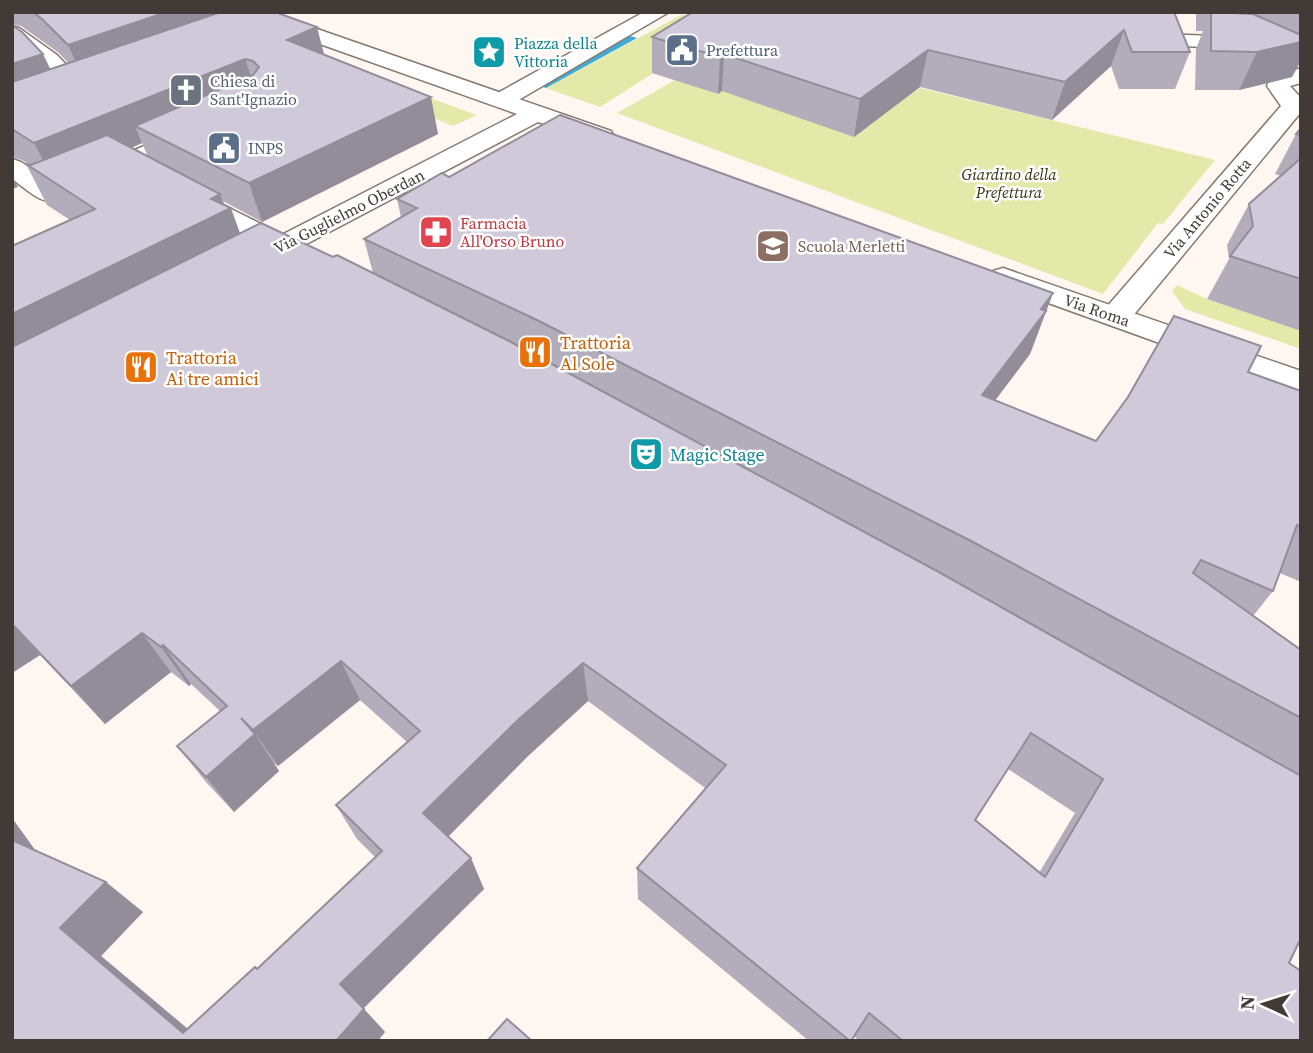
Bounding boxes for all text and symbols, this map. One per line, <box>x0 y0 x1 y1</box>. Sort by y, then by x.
public building icon: Prefettura <box>663 31 701 69</box>
place label: Piazza della Vittoria <box>514 32 598 72</box>
place icon: Piazza della Vittoria <box>470 33 508 71</box>
place label: Prefettura <box>706 39 779 61</box>
place label: Chiesa di Sant'Ignazio <box>210 70 297 110</box>
church icon: Chiesa di Sant'Ignazio <box>167 71 205 109</box>
public building icon: INPS <box>205 129 243 167</box>
place label: INPS <box>248 137 283 159</box>
street label: Via Antonio Rotta <box>1158 152 1256 263</box>
street label: Via Guglielmo Oberdan <box>270 163 428 259</box>
park label: Giardino della Prefettura <box>961 163 1057 203</box>
place label: Farmacia All'Orso Bruno <box>460 212 565 252</box>
pharmacy icon: Farmacia All'Orso Bruno <box>417 213 455 251</box>
school or university icon: Scuola Merletti <box>754 227 792 265</box>
place label: Scuola Merletti <box>798 235 906 257</box>
street label: Via Roma <box>1061 288 1134 332</box>
place label: Trattoria Al Sole <box>560 330 632 376</box>
restaurant icon: Trattoria Al Sole <box>516 333 554 371</box>
place label: Trattoria Ai tre amici <box>166 345 259 391</box>
restaurant icon: Trattoria Ai tre amici <box>122 348 160 386</box>
theatre icon: Magic Stage <box>627 435 665 473</box>
place label: Magic Stage <box>670 442 765 467</box>
north arrow <box>1229 969 1299 1039</box>
text: N <box>1234 995 1261 1011</box>

